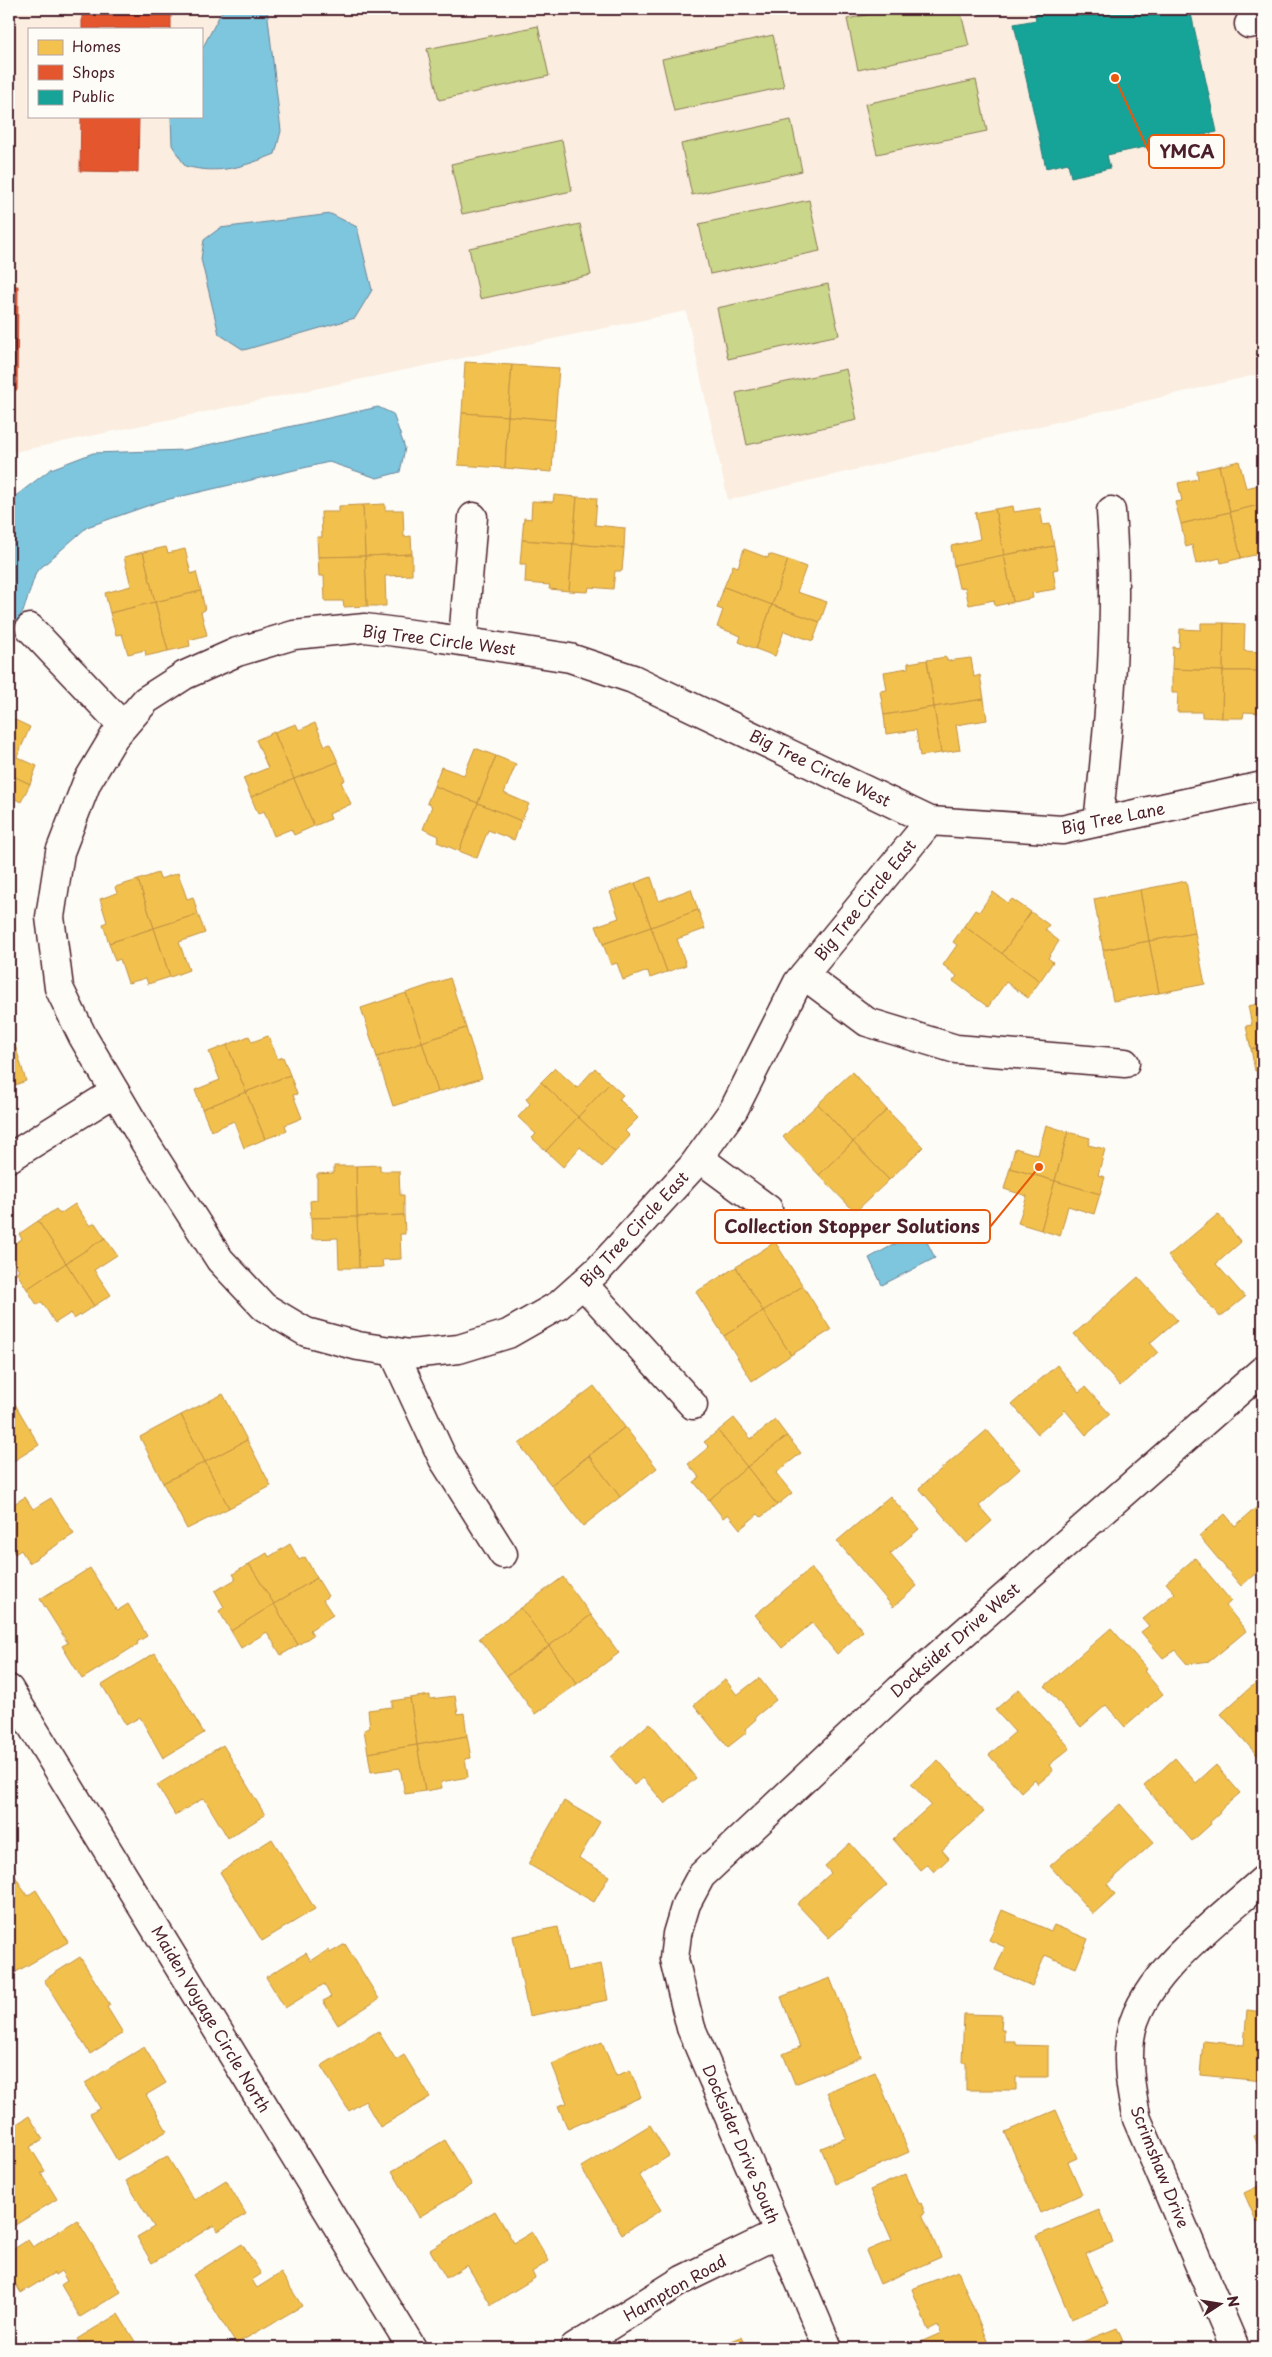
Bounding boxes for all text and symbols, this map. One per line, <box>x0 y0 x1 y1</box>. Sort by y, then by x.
legend <box>28 28 202 118</box>
text: Homes <box>72 34 121 57</box>
text: Shops <box>72 60 115 83</box>
text: Public <box>72 84 115 107</box>
callout: YMCA <box>1149 135 1224 168</box>
text: YMCA <box>1159 137 1215 164</box>
street label: Big Tree Circle West <box>361 618 517 660</box>
street label: Big Tree Circle West <box>746 722 895 812</box>
street label: Big Tree Lane <box>1059 795 1167 839</box>
street label: Big Tree Circle East <box>808 833 921 965</box>
street label: Big Tree Circle East <box>573 1165 693 1291</box>
callout: Collection Stopper Solutions <box>715 1210 990 1243</box>
text: Collection Stopper Solutions <box>724 1212 980 1239</box>
street label: Docksider Drive West <box>884 1576 1024 1702</box>
street label: Maiden Voyage Circle North <box>146 1921 277 2116</box>
street label: Docksider Drive South <box>697 2060 786 2227</box>
street label: Scrimshaw Drive <box>1125 2102 1196 2231</box>
street label: Hampton Road <box>619 2248 730 2326</box>
north arrow <box>1194 2280 1244 2330</box>
text: N <box>1222 2294 1245 2309</box>

